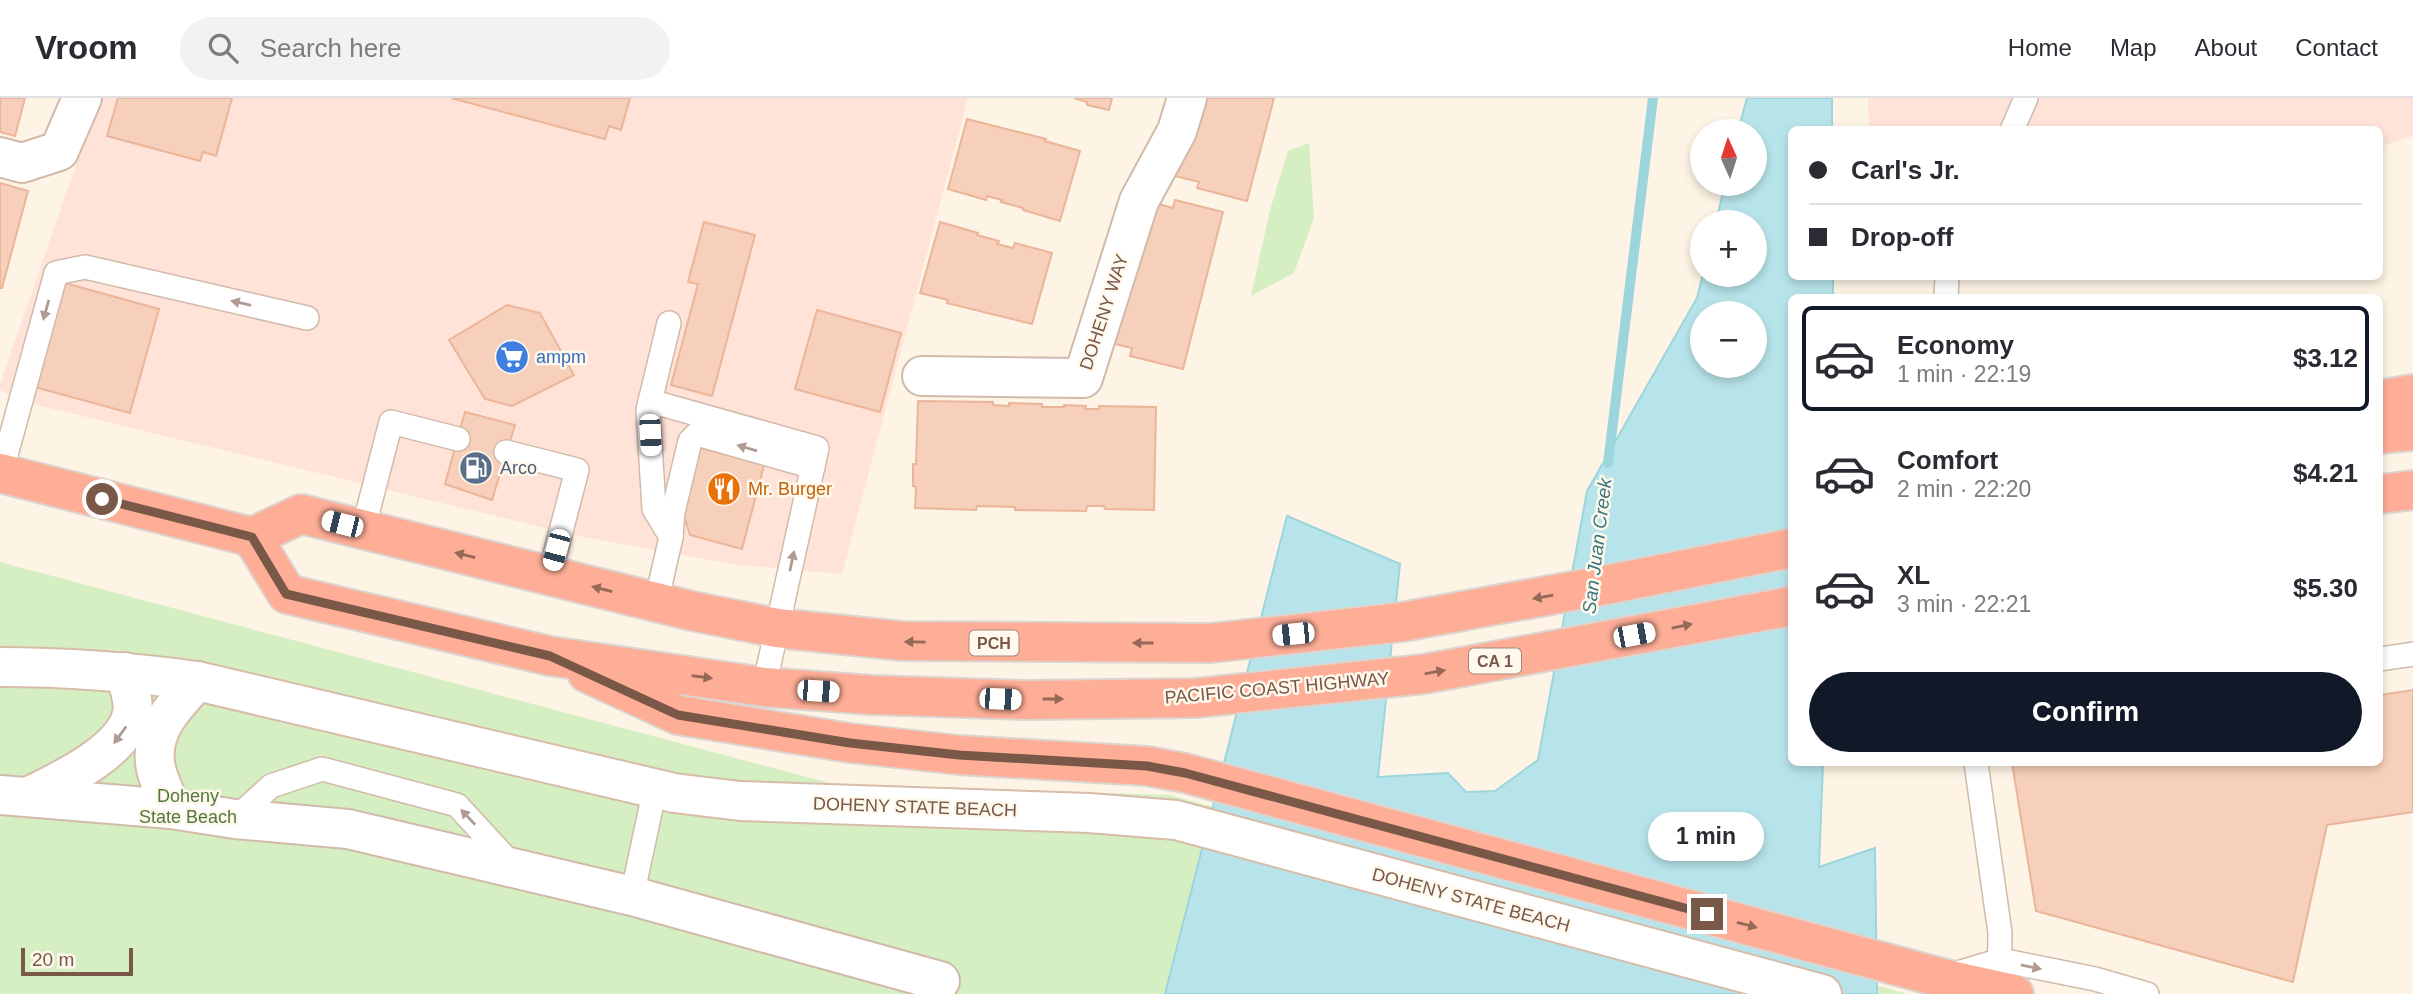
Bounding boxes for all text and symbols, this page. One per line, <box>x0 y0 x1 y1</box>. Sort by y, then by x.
search box <box>180 17 670 80</box>
text: Vroom <box>35 29 138 66</box>
icon: search <box>204 29 242 67</box>
text: Search here <box>260 33 401 63</box>
text: Home <box>2008 34 2072 61</box>
text: Map <box>2110 34 2157 61</box>
text: About <box>2195 34 2257 61</box>
text: Contact <box>2295 34 2378 61</box>
north arrow <box>1690 119 1768 196</box>
map controls <box>1690 119 1767 378</box>
text: Carl's Jr. <box>1851 155 1960 185</box>
button: + <box>1690 210 1767 287</box>
text: Drop-off <box>1851 222 1954 252</box>
street label: DOHENY WAY <box>1076 252 1132 372</box>
one-way arrow <box>229 297 251 308</box>
one-way arrow <box>40 299 51 321</box>
button: − <box>1690 301 1767 378</box>
icon: car <box>1813 327 1876 390</box>
text: Economy <box>1897 330 2014 360</box>
supermarket icon: ampm <box>493 338 531 376</box>
text: $3.12 <box>2293 343 2358 373</box>
place label: ampm <box>536 347 586 367</box>
text: 1 min · 22:19 <box>1897 361 2031 387</box>
car <box>639 413 662 457</box>
one-way arrow <box>736 442 758 453</box>
icon: car <box>1813 442 1876 505</box>
text: Comfort <box>1897 445 1998 475</box>
fuel station icon: Arco <box>457 449 495 487</box>
place label: Arco <box>500 458 537 478</box>
text: $4.21 <box>2293 458 2358 488</box>
restaurant icon: Mr. Burger <box>705 470 743 508</box>
water label: San Juan Creek <box>1578 476 1616 615</box>
text: 2 min · 22:20 <box>1897 476 2031 502</box>
place label: Mr. Burger <box>748 479 832 499</box>
route start <box>86 483 118 515</box>
car <box>320 509 365 539</box>
car <box>541 527 572 573</box>
one-way arrow <box>453 549 475 560</box>
one-way arrow <box>786 550 797 572</box>
icon: car <box>1813 557 1876 620</box>
text: XL <box>1897 560 1930 590</box>
text: $5.30 <box>2293 573 2358 603</box>
one-way arrow <box>590 584 612 595</box>
one-way arrow <box>1532 591 1554 602</box>
text: 3 min · 22:21 <box>1897 591 2031 617</box>
car <box>1272 621 1315 647</box>
car <box>1612 621 1657 649</box>
one-way arrow <box>1671 621 1693 632</box>
road number: PCH <box>970 630 1018 656</box>
one-way arrow <box>904 636 926 647</box>
one-way arrow <box>1132 637 1154 649</box>
road number: CA 1 <box>1469 648 1521 674</box>
one-way arrow <box>1424 667 1446 678</box>
street label: PACIFIC COAST HIGHWAY <box>1164 668 1390 708</box>
one-way arrow <box>691 672 713 683</box>
button: Confirm <box>1809 672 2362 752</box>
car <box>797 679 840 703</box>
car <box>979 688 1022 710</box>
one-way arrow <box>1042 693 1064 705</box>
one-way arrow <box>113 725 126 745</box>
park label: Doheny State Beach <box>139 786 237 827</box>
street label: DOHENY STATE BEACH <box>813 793 1017 821</box>
one-way arrow <box>460 808 476 826</box>
callout: 1 min <box>1649 812 1765 862</box>
text: 1 min <box>1676 823 1736 849</box>
street label: DOHENY STATE BEACH <box>1370 864 1572 936</box>
route end <box>1691 898 1723 930</box>
one-way arrow <box>1736 920 1758 931</box>
scale bar <box>21 945 133 977</box>
text: 20 m <box>32 949 74 970</box>
one-way arrow <box>2020 961 2042 972</box>

